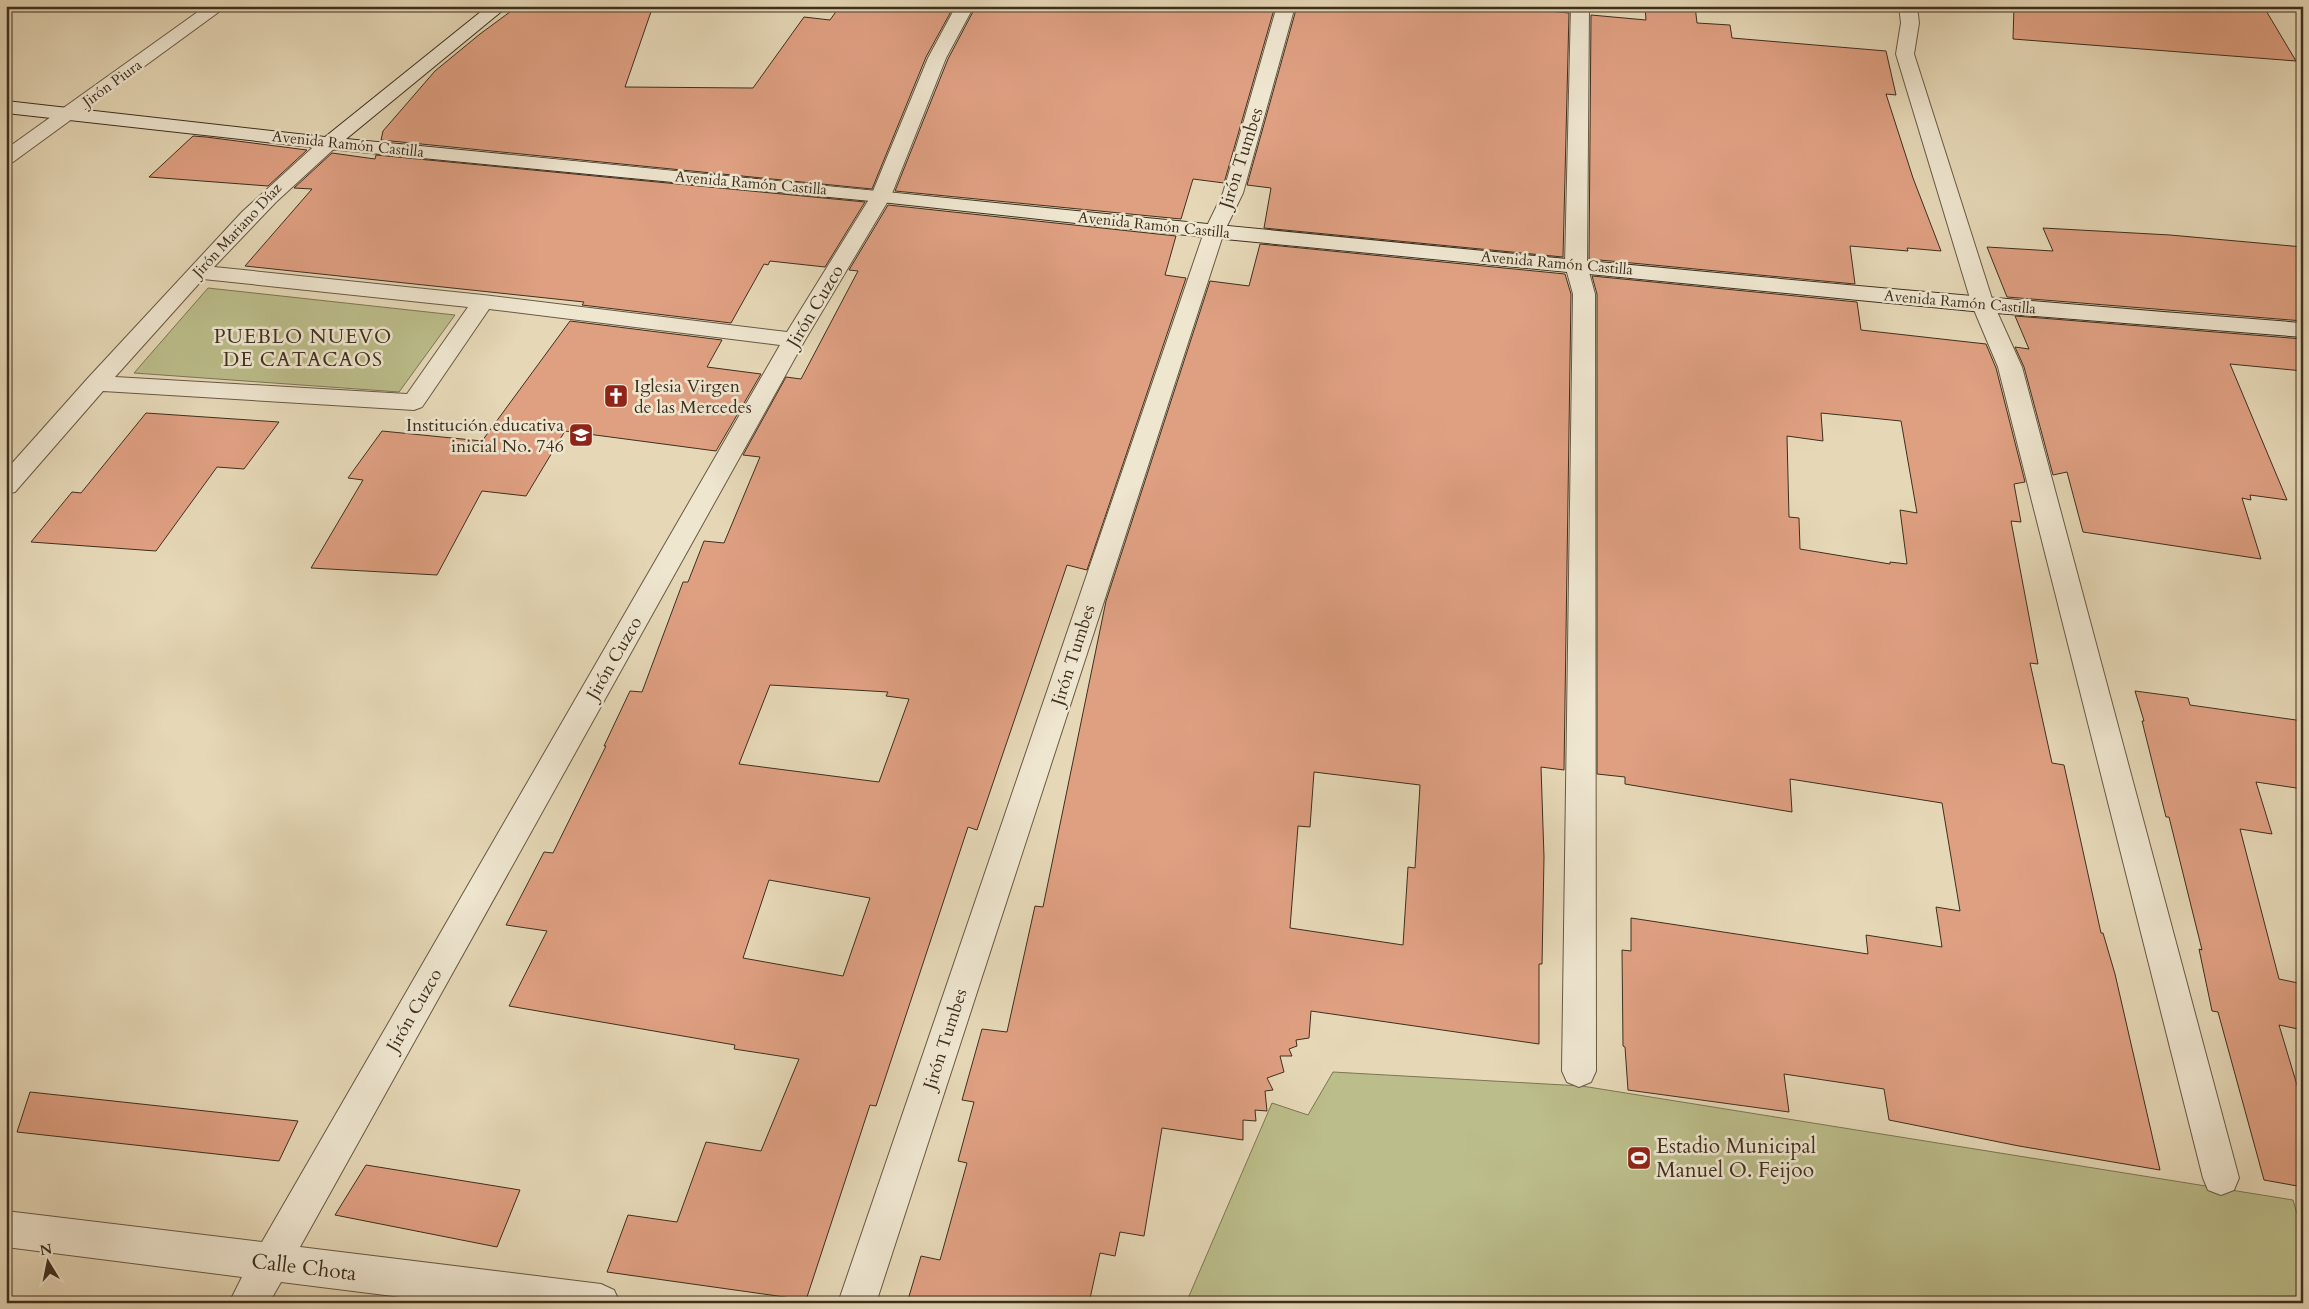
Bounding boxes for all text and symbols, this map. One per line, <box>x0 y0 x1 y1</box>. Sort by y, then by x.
street label: Jirón Piura <box>77 54 146 112</box>
street label: Jirón Tumbes <box>1212 105 1270 215</box>
street label: Avenida Ramón Castilla <box>271 126 425 162</box>
street label: Avenida Ramón Castilla <box>674 166 828 200</box>
street label: Jirón Mariano Díaz <box>187 178 286 283</box>
street label: Avenida Ramón Castilla <box>1077 207 1231 243</box>
street label: Avenida Ramón Castilla <box>1480 246 1634 280</box>
street label: Jirón Cuzco <box>779 260 850 355</box>
street label: Avenida Ramón Castilla <box>1883 285 2037 319</box>
district label: PUEBLO NUEVO DE CATACAOS <box>214 323 392 373</box>
place label: Iglesia Virgen de las Mercedes <box>634 374 752 420</box>
church icon: Iglesia Virgen de las Mercedes <box>603 383 629 409</box>
place label: Institución educativa inicial No. 746 <box>406 413 564 459</box>
school or university icon: Institución educativa inicial No. 746 <box>568 422 594 448</box>
street label: Jirón Tumbes <box>1044 602 1102 712</box>
street label: Jirón Cuzco <box>579 612 648 707</box>
street label: Jirón Cuzco <box>379 964 448 1059</box>
street label: Jirón Tumbes <box>916 986 974 1096</box>
place label: Estadio Municipal Manuel O. Feijoo <box>1656 1132 1816 1185</box>
sports icon: Estadio Municipal Manuel O. Feijoo <box>1626 1145 1652 1171</box>
north arrow <box>22 1236 72 1286</box>
text: N <box>38 1239 53 1260</box>
street label: Calle Chota <box>250 1247 358 1288</box>

